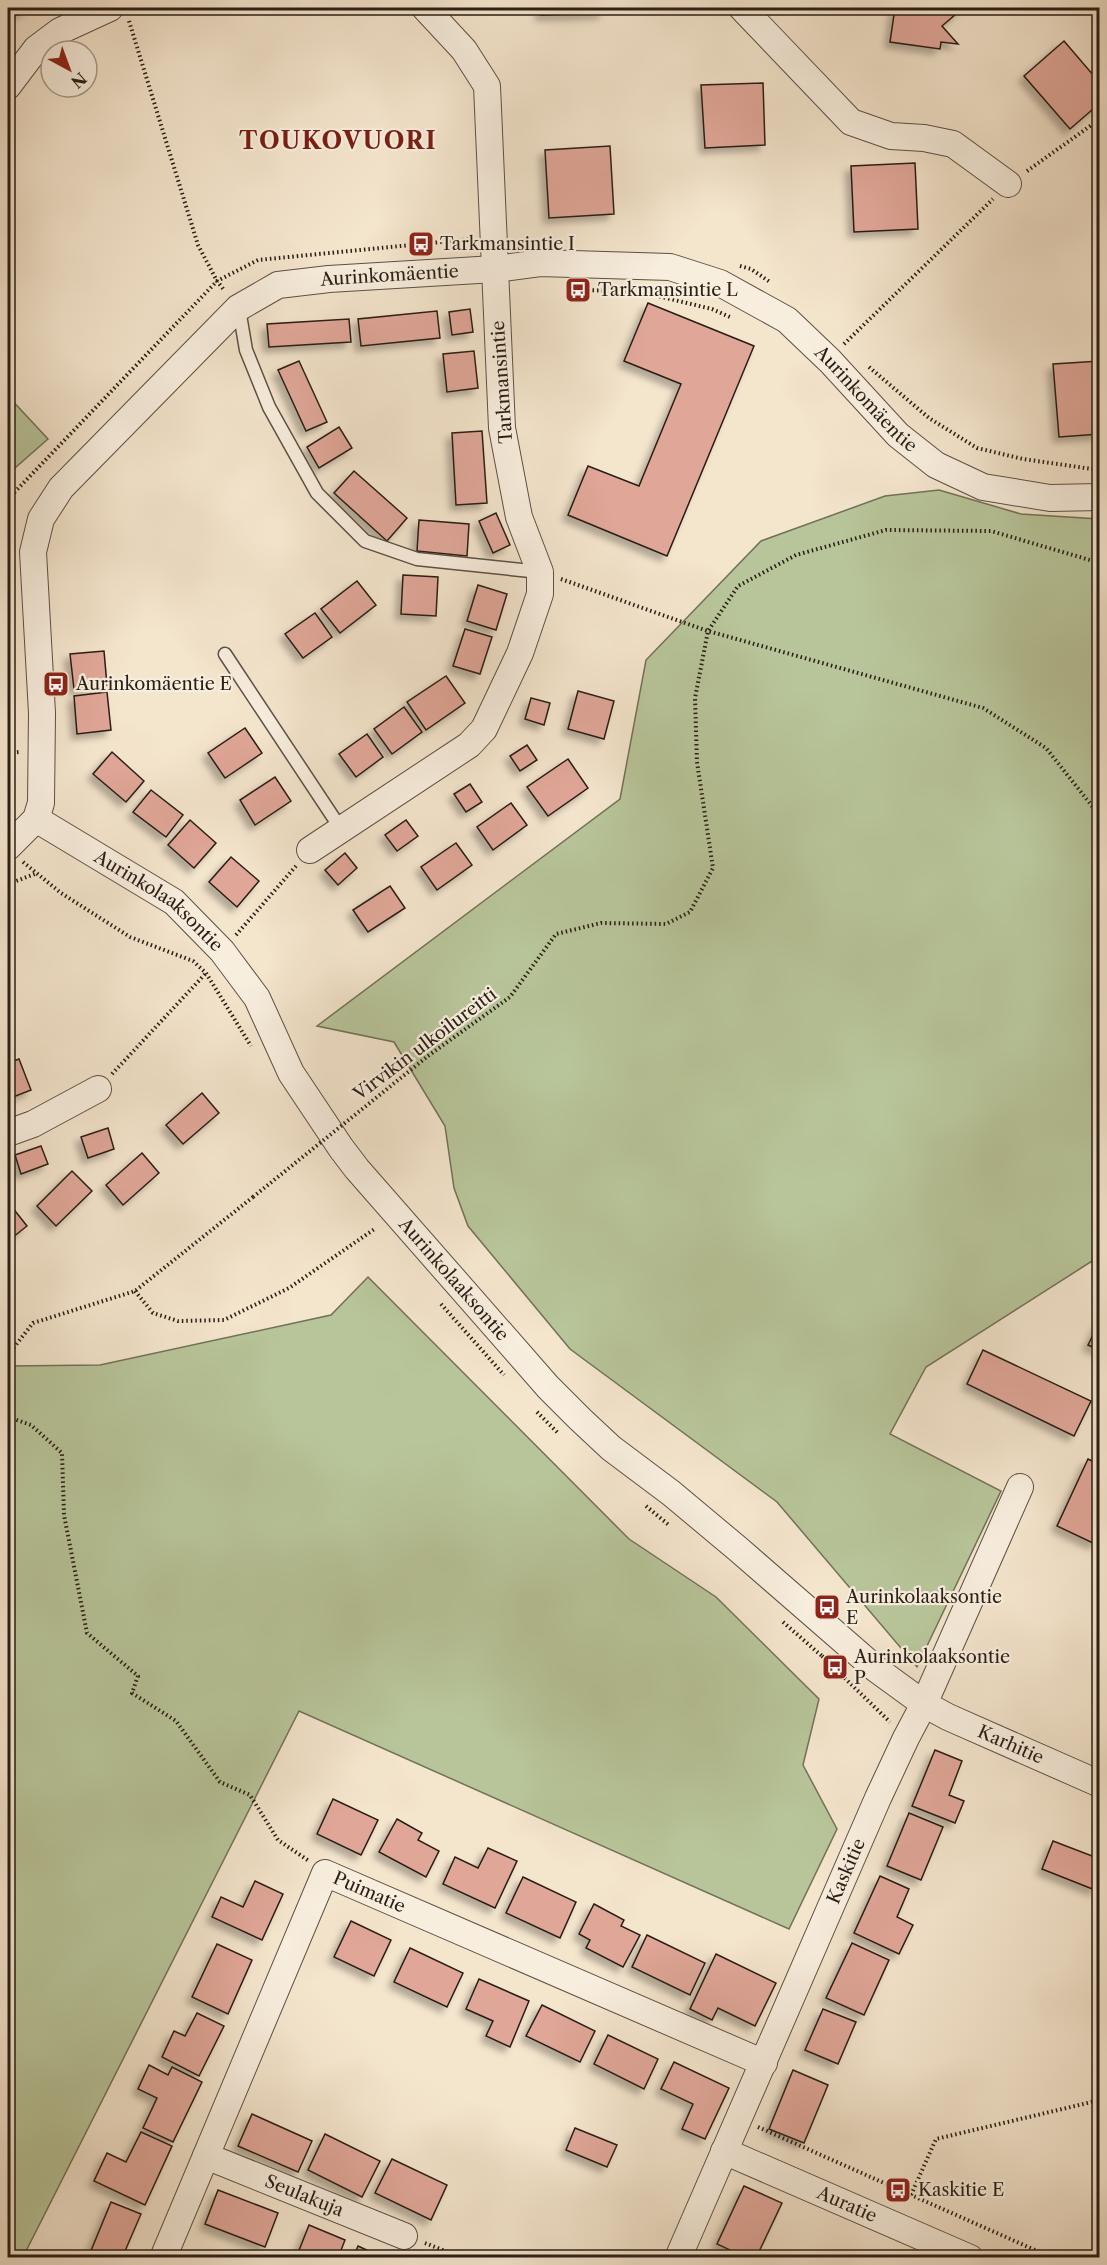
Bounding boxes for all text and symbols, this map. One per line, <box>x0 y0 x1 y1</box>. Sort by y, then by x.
north arrow <box>39 39 99 99</box>
text: N <box>67 68 91 92</box>
district label: TOUKOVUORI <box>239 126 437 155</box>
bus stop icon: Tarkmansintie I <box>406 229 436 259</box>
place label: Tarkmansintie I <box>440 233 575 255</box>
street label: Aurinkomäentie <box>318 260 459 291</box>
bus stop icon: Tarkmansintie L <box>563 275 593 305</box>
place label: Tarkmansintie L <box>598 279 738 301</box>
street label: Tarkmansintie <box>487 320 517 444</box>
street label: Aurinkomäentie <box>809 341 922 457</box>
bus stop icon: Aurinkomäentie E <box>41 669 71 699</box>
place label: Aurinkomäentie E <box>75 673 232 695</box>
street label: Aurinkolaaksontie <box>89 845 227 956</box>
street label: Virvikin ulkoilureitti <box>348 983 501 1106</box>
street label: Aurinkolaaksontie <box>393 1213 514 1345</box>
place label: Aurinkolaaksontie E <box>845 1586 1002 1629</box>
bus stop icon: Aurinkolaaksontie E <box>812 1592 842 1622</box>
place label: Aurinkolaaksontie P <box>853 1646 1010 1689</box>
bus stop icon: Aurinkolaaksontie P <box>820 1652 850 1682</box>
street label: Karhitie <box>974 1720 1047 1769</box>
street label: Kaskitie <box>822 1835 870 1907</box>
street label: Puimatie <box>330 1867 409 1918</box>
street label: Seulakuja <box>262 2170 347 2222</box>
bus stop icon: Kaskitie E <box>883 2175 913 2205</box>
place label: Kaskitie E <box>918 2179 1004 2201</box>
street label: Auratie <box>813 2181 880 2227</box>

